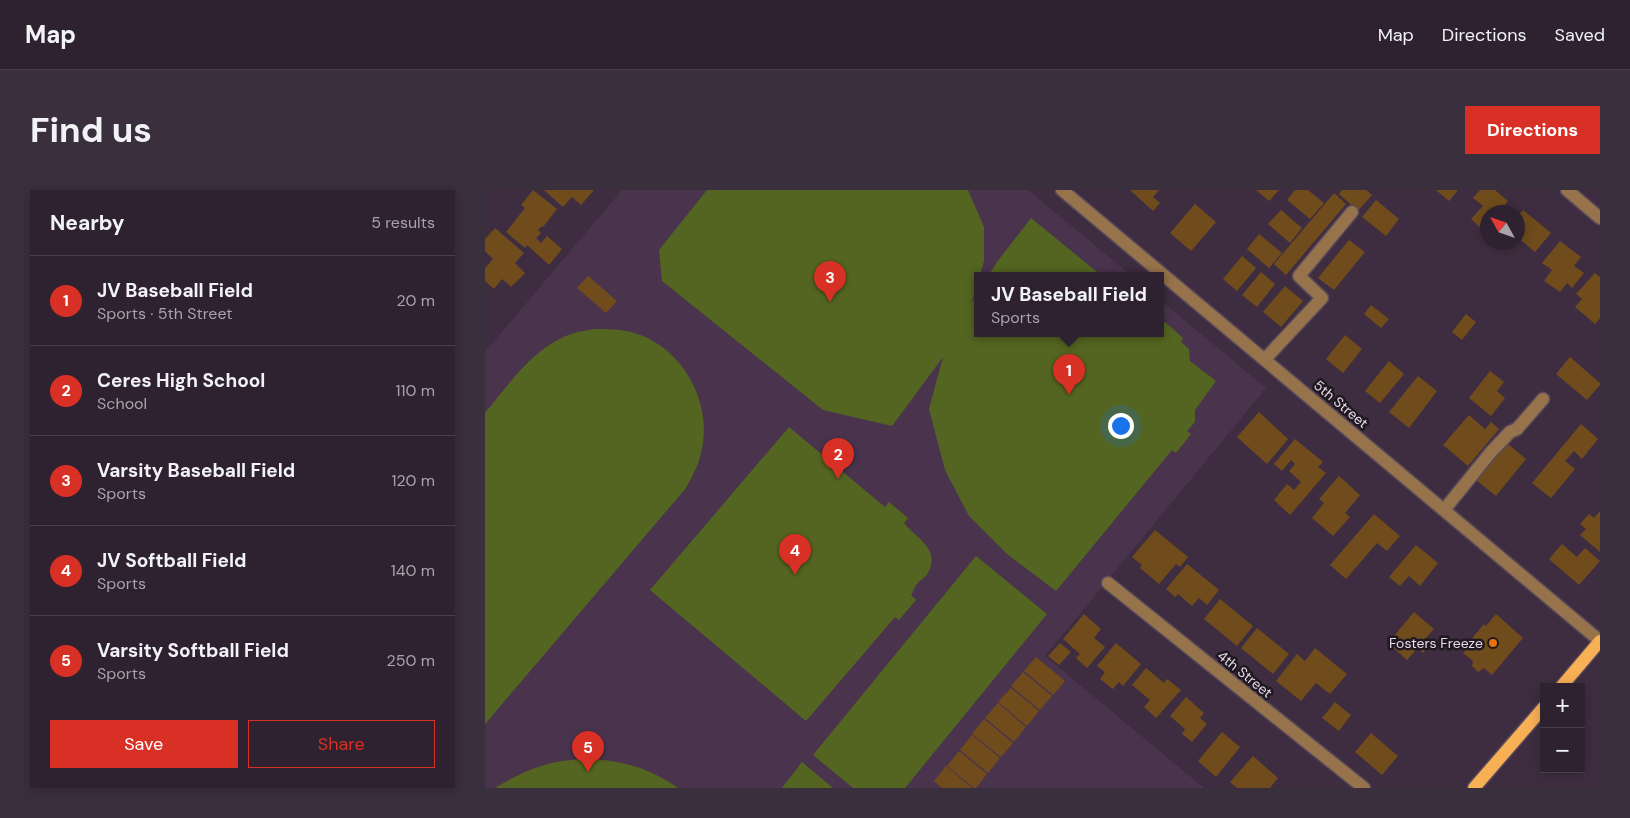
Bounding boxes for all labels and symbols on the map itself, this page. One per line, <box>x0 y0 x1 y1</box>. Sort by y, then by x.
north arrow <box>1480 205 1525 250</box>
pin: 3 <box>814 261 846 302</box>
pin: 1 <box>1053 354 1085 395</box>
street label: 5th Street <box>1310 376 1372 432</box>
your location <box>1108 413 1134 439</box>
pin: 2 <box>822 438 854 479</box>
pin: 4 <box>779 534 811 575</box>
place label: Fosters Freeze <box>1389 634 1483 652</box>
marker: Fosters Freeze <box>1487 637 1499 649</box>
street label: 4th Street <box>1214 646 1276 702</box>
pin: 5 <box>572 731 604 772</box>

